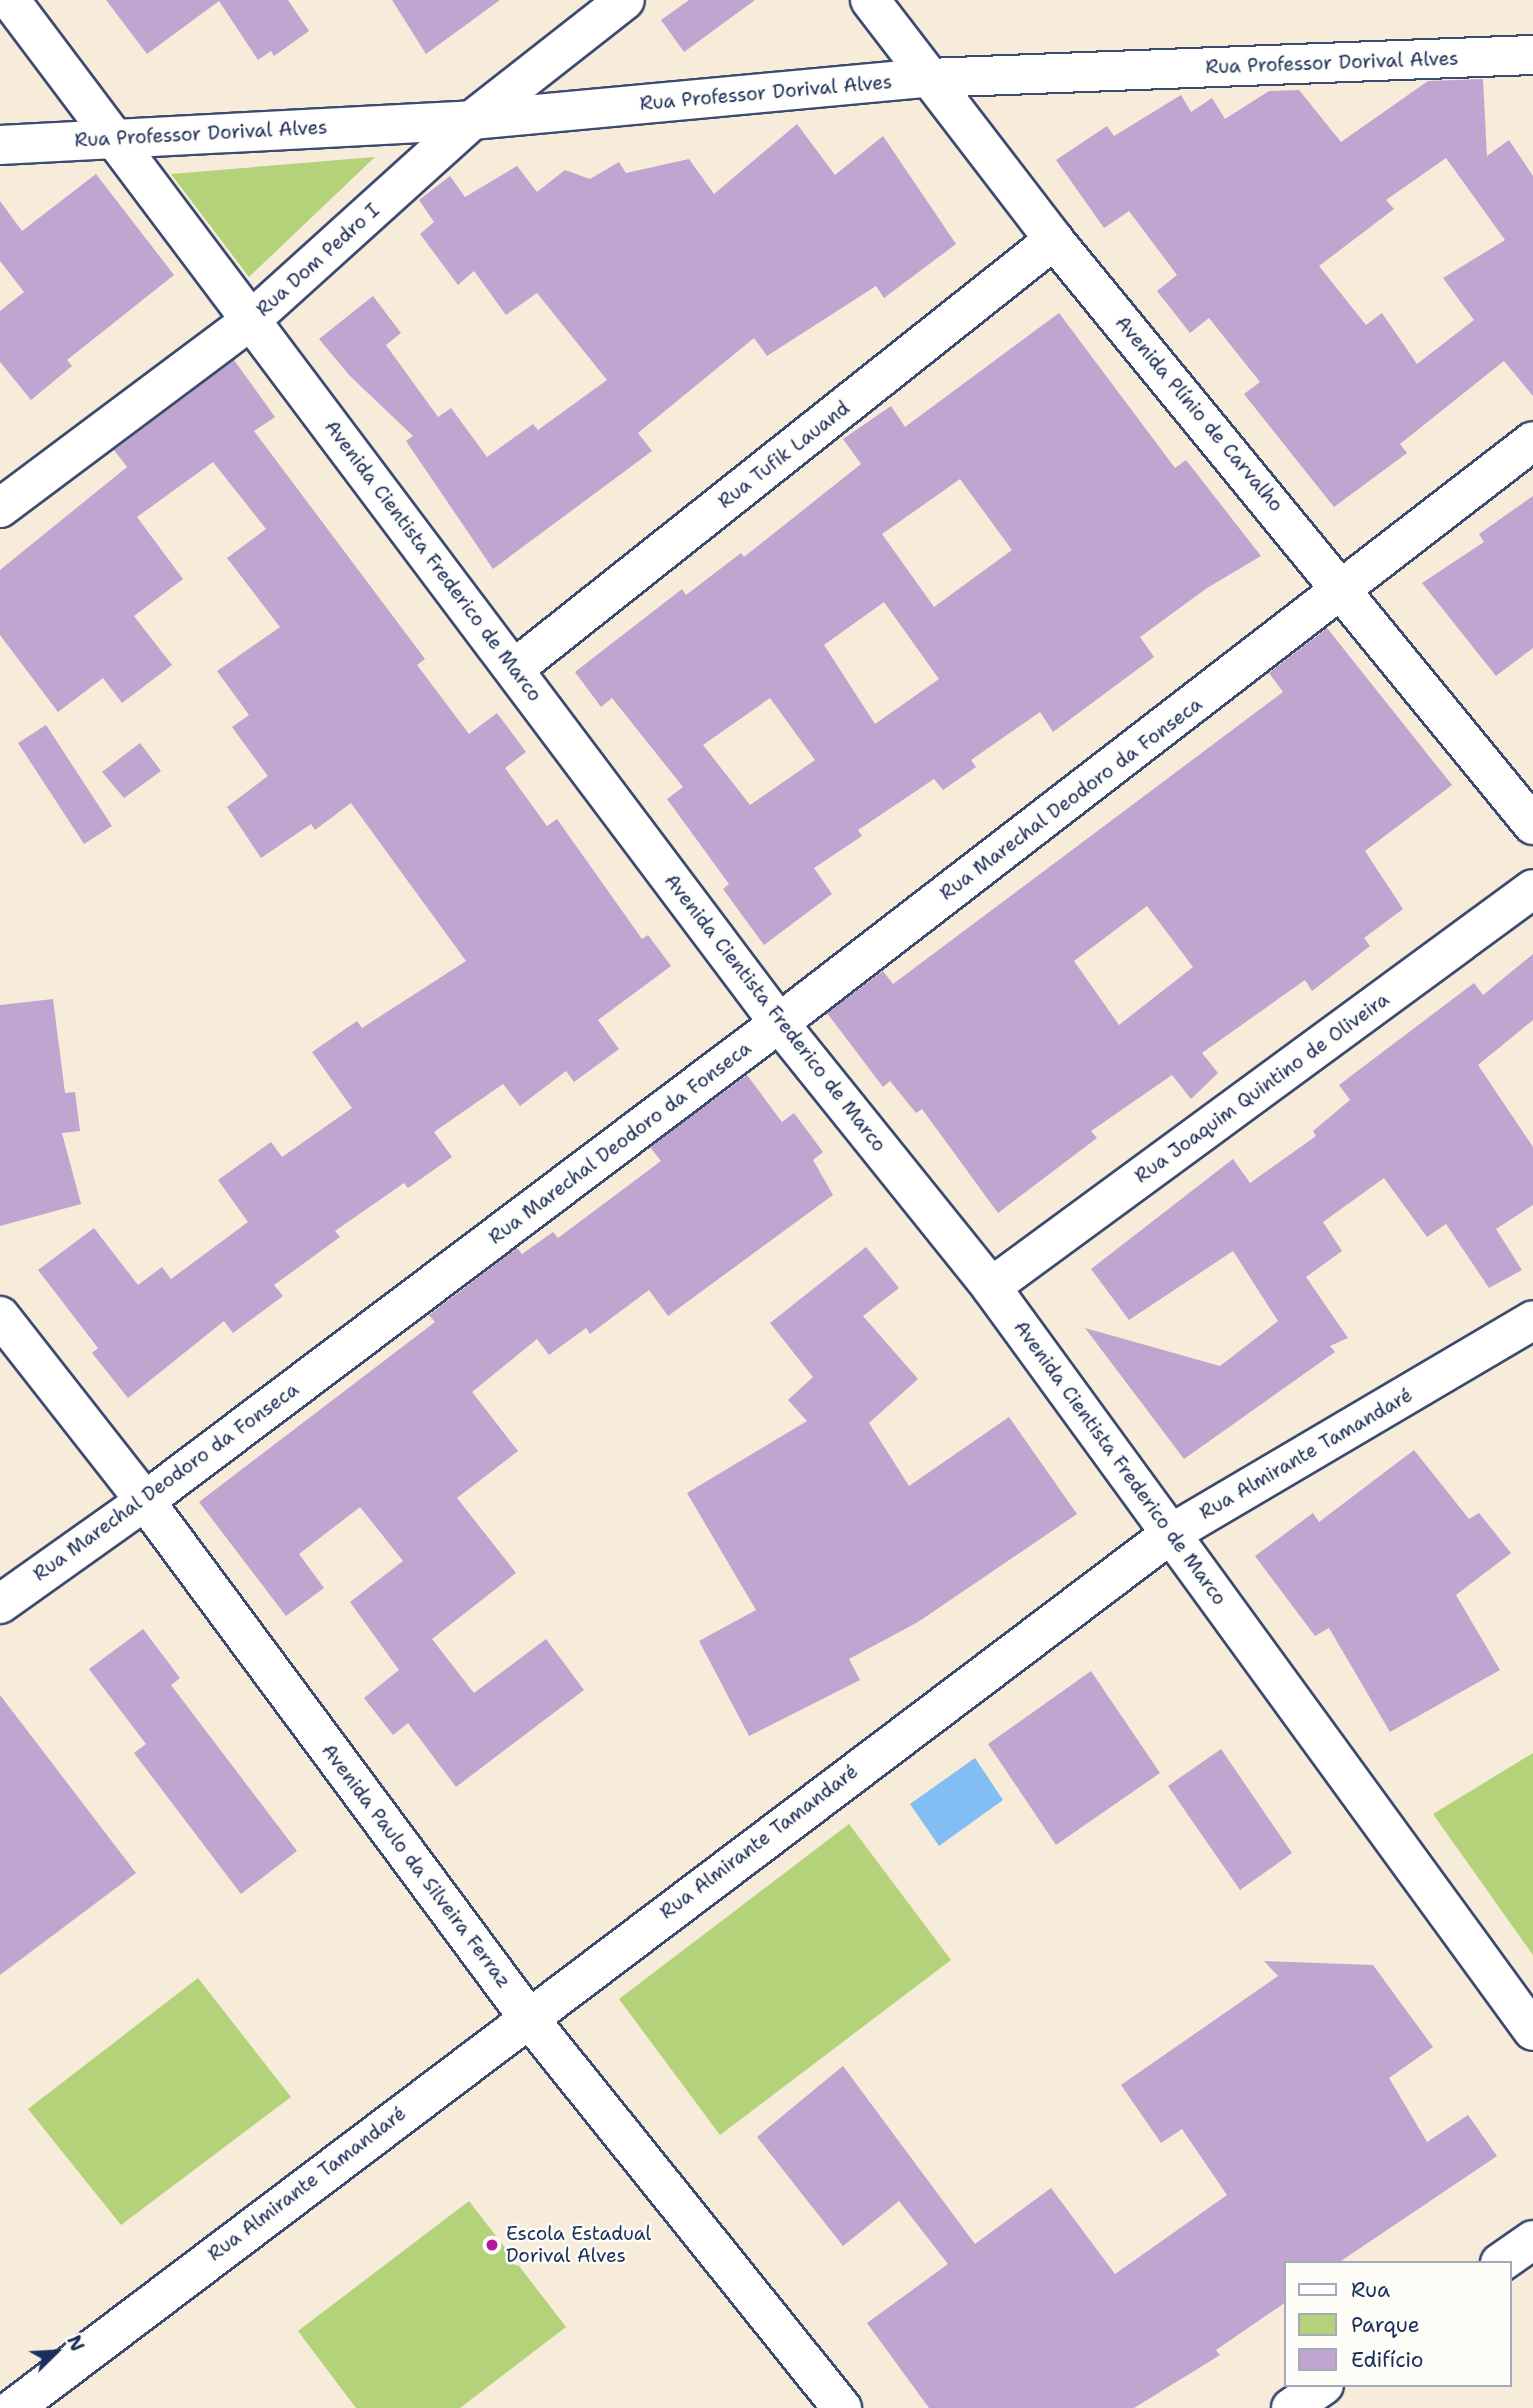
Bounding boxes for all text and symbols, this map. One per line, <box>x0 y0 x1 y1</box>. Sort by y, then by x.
street label: Rua Professor Dorival Alves <box>1205 47 1459 79</box>
street label: Rua Professor Dorival Alves <box>639 71 893 115</box>
street label: Rua Professor Dorival Alves <box>74 116 328 152</box>
street label: Rua Dom Pedro I <box>252 199 384 321</box>
street label: Avenida Plínio de Carvalho <box>1110 312 1288 516</box>
street label: Rua Tufik Lauand <box>714 397 854 513</box>
street label: Avenida Cientista Frederico de Marco <box>320 416 546 706</box>
street label: Rua Marechal Deodoro da Fonseca <box>935 693 1207 905</box>
street label: Avenida Cientista Frederico de Marco <box>659 870 891 1156</box>
street label: Rua Joaquim Quintino de Oliveira <box>1130 988 1394 1188</box>
street label: Rua Marechal Deodoro da Fonseca <box>484 1037 756 1249</box>
street label: Avenida Cientista Frederico de Marco <box>1009 1316 1231 1610</box>
street label: Rua Marechal Deodoro da Fonseca <box>29 1378 303 1586</box>
street label: Rua Almirante Tamandaré <box>1196 1384 1416 1524</box>
street label: Avenida Paulo da Silveira Ferraz <box>317 1740 515 1992</box>
street label: Rua Almirante Tamandaré <box>656 1760 862 1924</box>
street label: Rua Almirante Tamandaré <box>204 2102 410 2266</box>
place label: Escola Estadual Dorival Alves <box>506 2223 651 2267</box>
marker: Escola Estadual Dorival Alves <box>484 2237 500 2253</box>
legend <box>1284 2261 1512 2387</box>
text: Rua <box>1351 2276 1390 2304</box>
text: Parque <box>1351 2311 1420 2339</box>
north arrow <box>21 2317 91 2387</box>
text: N <box>61 2331 90 2355</box>
text: Edifício <box>1351 2346 1423 2374</box>

